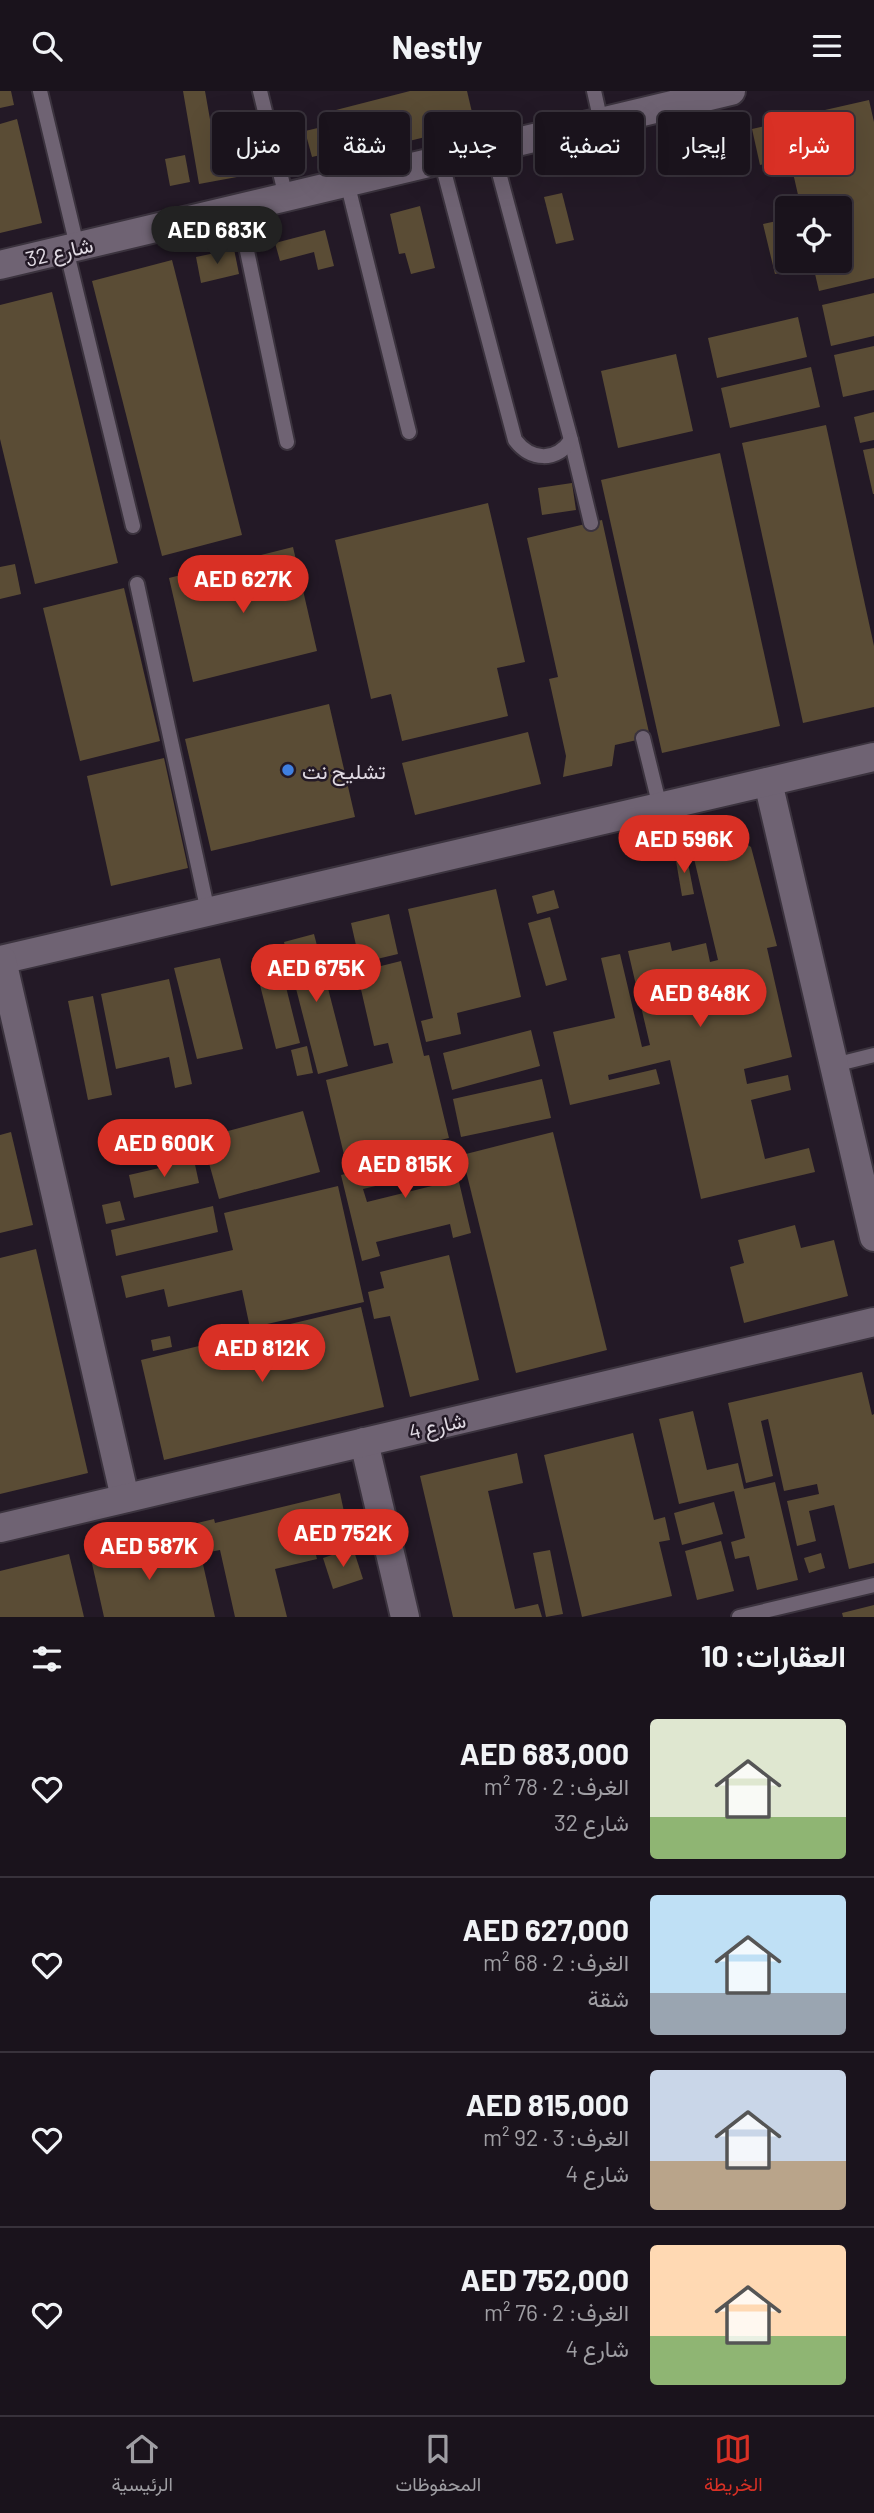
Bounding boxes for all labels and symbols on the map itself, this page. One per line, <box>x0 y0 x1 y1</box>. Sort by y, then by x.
pin: AED 683K <box>145 207 289 266</box>
street label: شارع 32 <box>23 231 96 274</box>
pin: AED 627K <box>171 555 315 615</box>
place label: تشليح نت <box>302 758 386 786</box>
marker: تشليح نت <box>280 762 296 778</box>
pin: AED 596K <box>612 815 756 875</box>
pin: AED 675K <box>244 944 388 1004</box>
pin: AED 848K <box>628 969 772 1029</box>
pin: AED 600K <box>92 1119 236 1179</box>
pin: AED 815K <box>333 1141 477 1200</box>
pin: AED 812K <box>190 1325 334 1384</box>
street label: شارع 4 <box>406 1406 469 1447</box>
pin: AED 752K <box>271 1509 415 1569</box>
pin: AED 587K <box>77 1523 221 1582</box>

